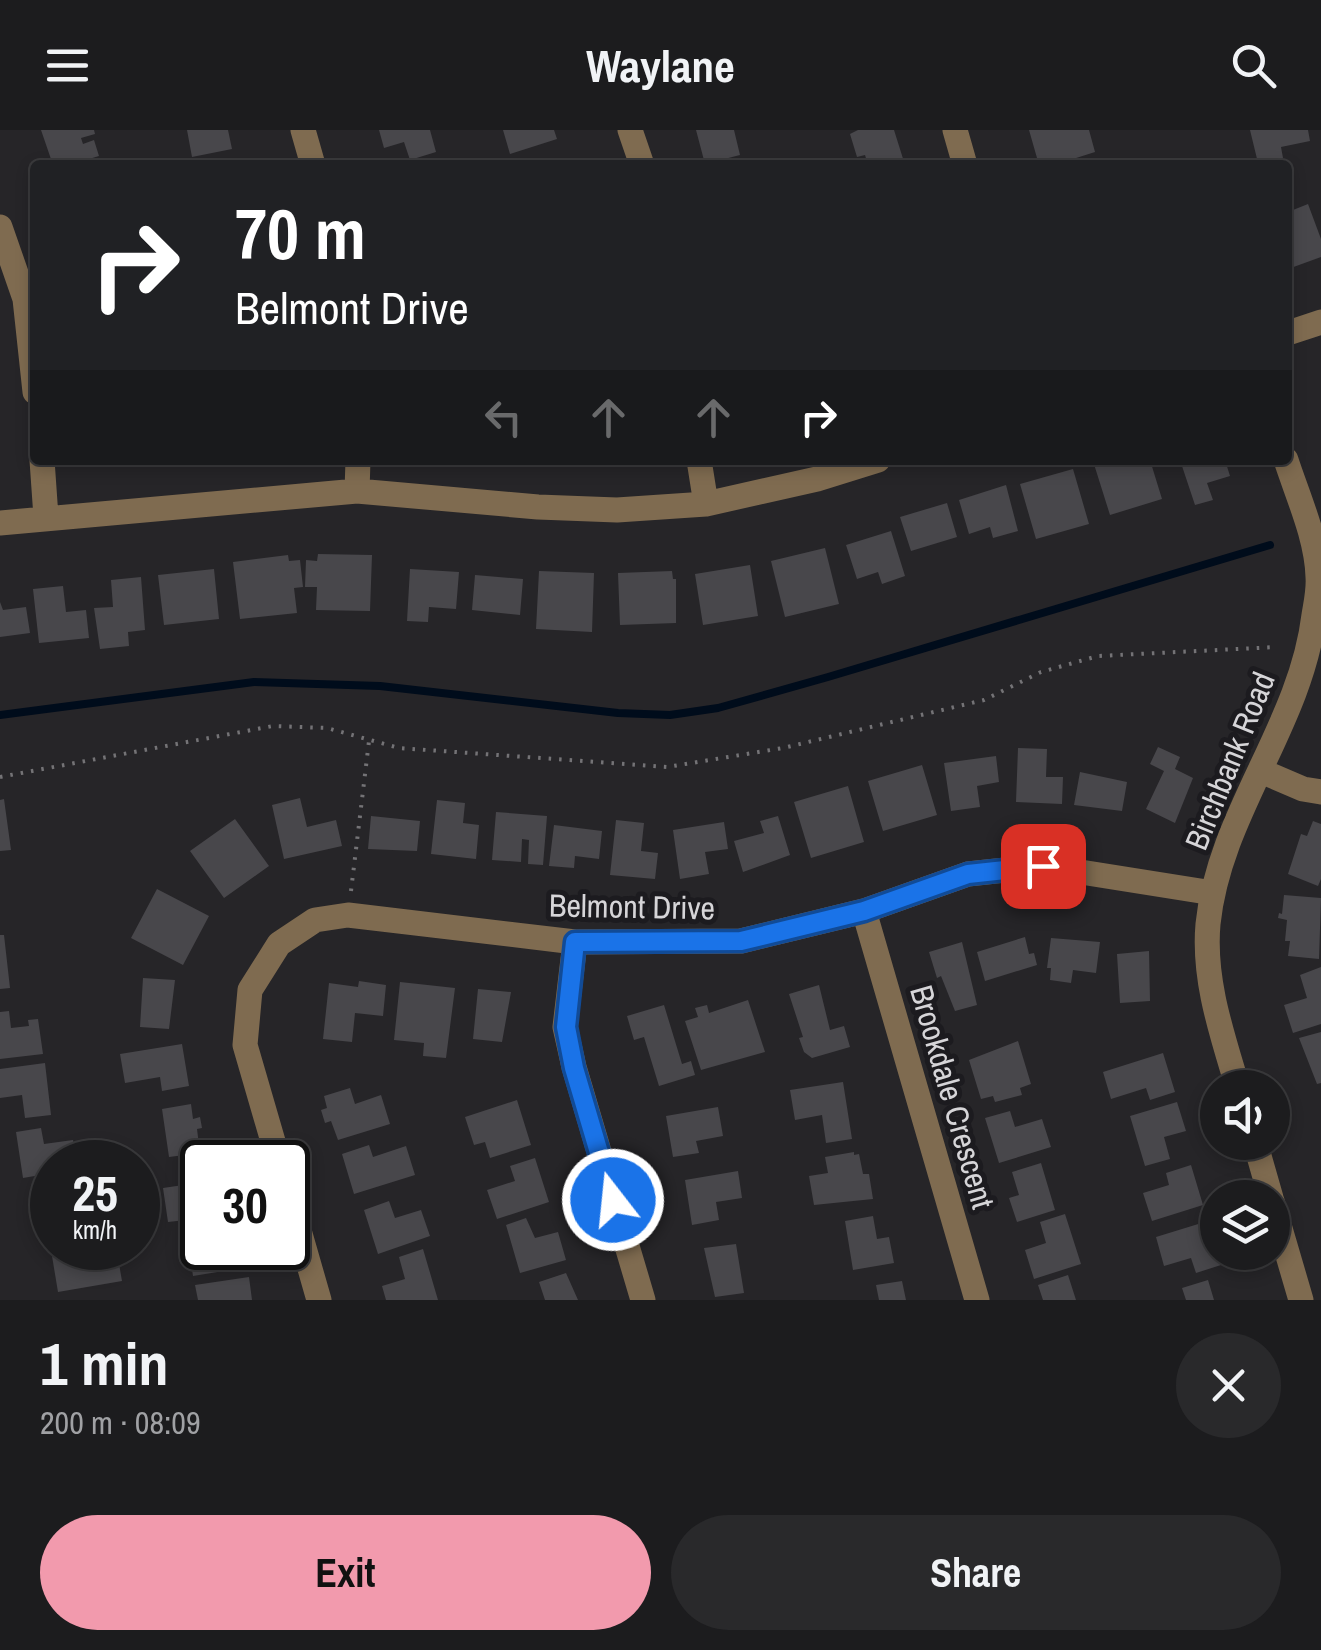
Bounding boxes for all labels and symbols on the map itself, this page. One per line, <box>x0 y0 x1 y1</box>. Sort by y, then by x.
street label: Birchbank Road <box>1174 666 1285 856</box>
pin <box>1001 824 1086 909</box>
street label: Belmont Drive <box>549 884 715 929</box>
street label: Brookdale Crescent <box>900 980 1005 1214</box>
speed limit sign: 30 <box>180 1140 310 1270</box>
position arrow <box>561 1148 665 1252</box>

